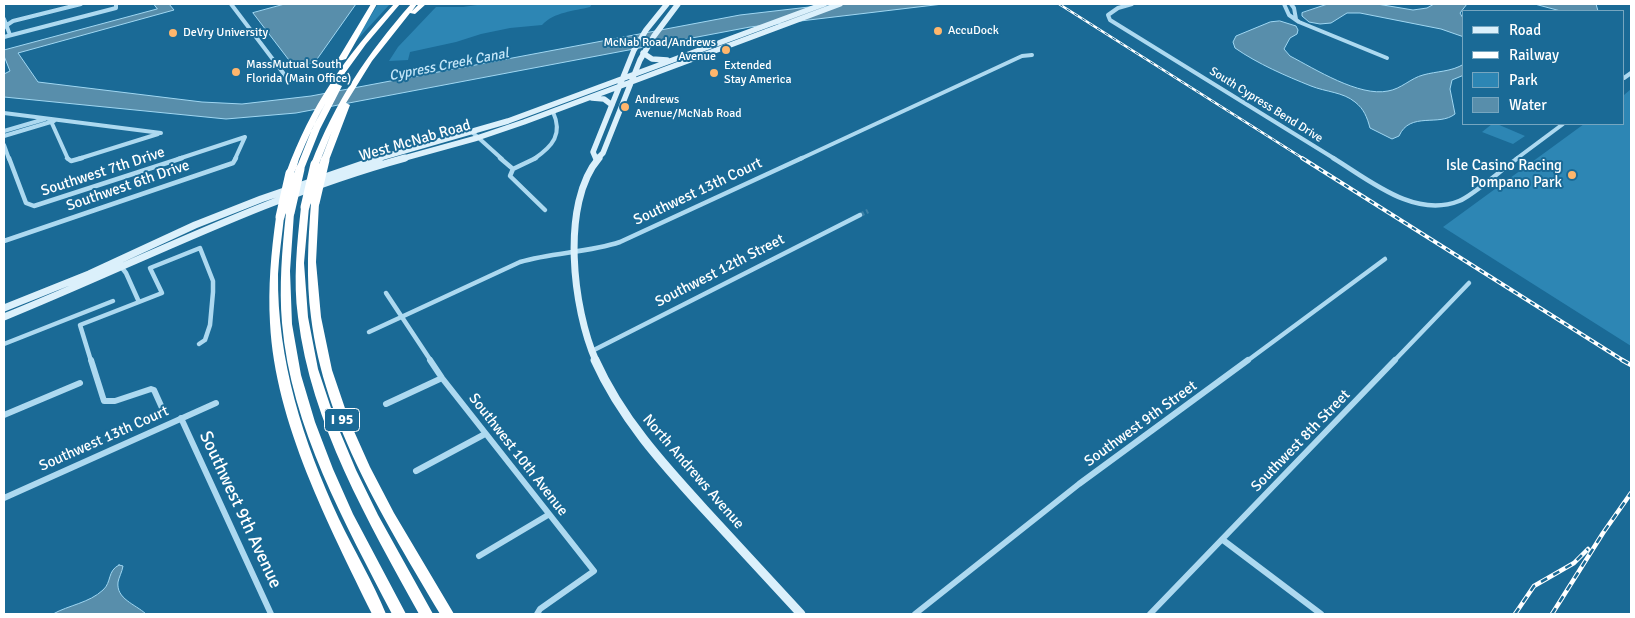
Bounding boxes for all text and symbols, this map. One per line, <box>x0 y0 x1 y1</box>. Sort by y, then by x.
legend <box>1462 10 1625 125</box>
text: Road <box>1509 21 1541 39</box>
place label: AccuDock <box>948 24 999 38</box>
marker: AccuDock <box>932 25 944 37</box>
place label: DeVry University <box>183 26 268 40</box>
marker: DeVry University <box>167 27 179 39</box>
place label: McNab Road/Andrews Avenue <box>603 36 716 64</box>
marker: McNab Road/Andrews Avenue <box>720 44 732 56</box>
water label: Cypress Creek Canal <box>388 45 510 85</box>
text: Railway <box>1509 46 1559 64</box>
place label: MassMutual South Florida (Main Office) <box>246 58 351 86</box>
place label: Extended Stay America <box>724 59 792 87</box>
street label: South Cypress Bend Drive <box>1207 64 1325 146</box>
marker: MassMutual South Florida (Main Office) <box>230 66 242 78</box>
marker: Extended Stay America <box>708 67 720 79</box>
text: Park <box>1509 71 1538 89</box>
place label: Andrews Avenue/McNab Road <box>635 93 742 121</box>
text: Water <box>1509 96 1547 114</box>
marker: Andrews Avenue/McNab Road <box>619 101 631 113</box>
street label: West McNab Road <box>357 116 473 166</box>
street label: Southwest 7th Drive <box>39 143 167 201</box>
street label: Southwest 13th Court <box>631 154 765 230</box>
street label: Southwest 6th Drive <box>64 156 192 216</box>
place label: Isle Casino Racing Pompano Park <box>1446 157 1562 192</box>
marker: Isle Casino Racing Pompano Park <box>1566 169 1578 181</box>
street label: Southwest 12th Street <box>652 231 788 311</box>
street label: Southwest 9th Street <box>1081 377 1201 471</box>
street label: Southwest 8th Street <box>1248 386 1354 496</box>
street label: Southwest 10th Avenue <box>465 390 571 520</box>
street label: Southwest 13th Court <box>37 402 171 476</box>
road number: I 95 <box>324 408 360 432</box>
street label: North Andrews Avenue <box>638 411 748 533</box>
street label: Southwest 9th Avenue <box>194 428 286 592</box>

